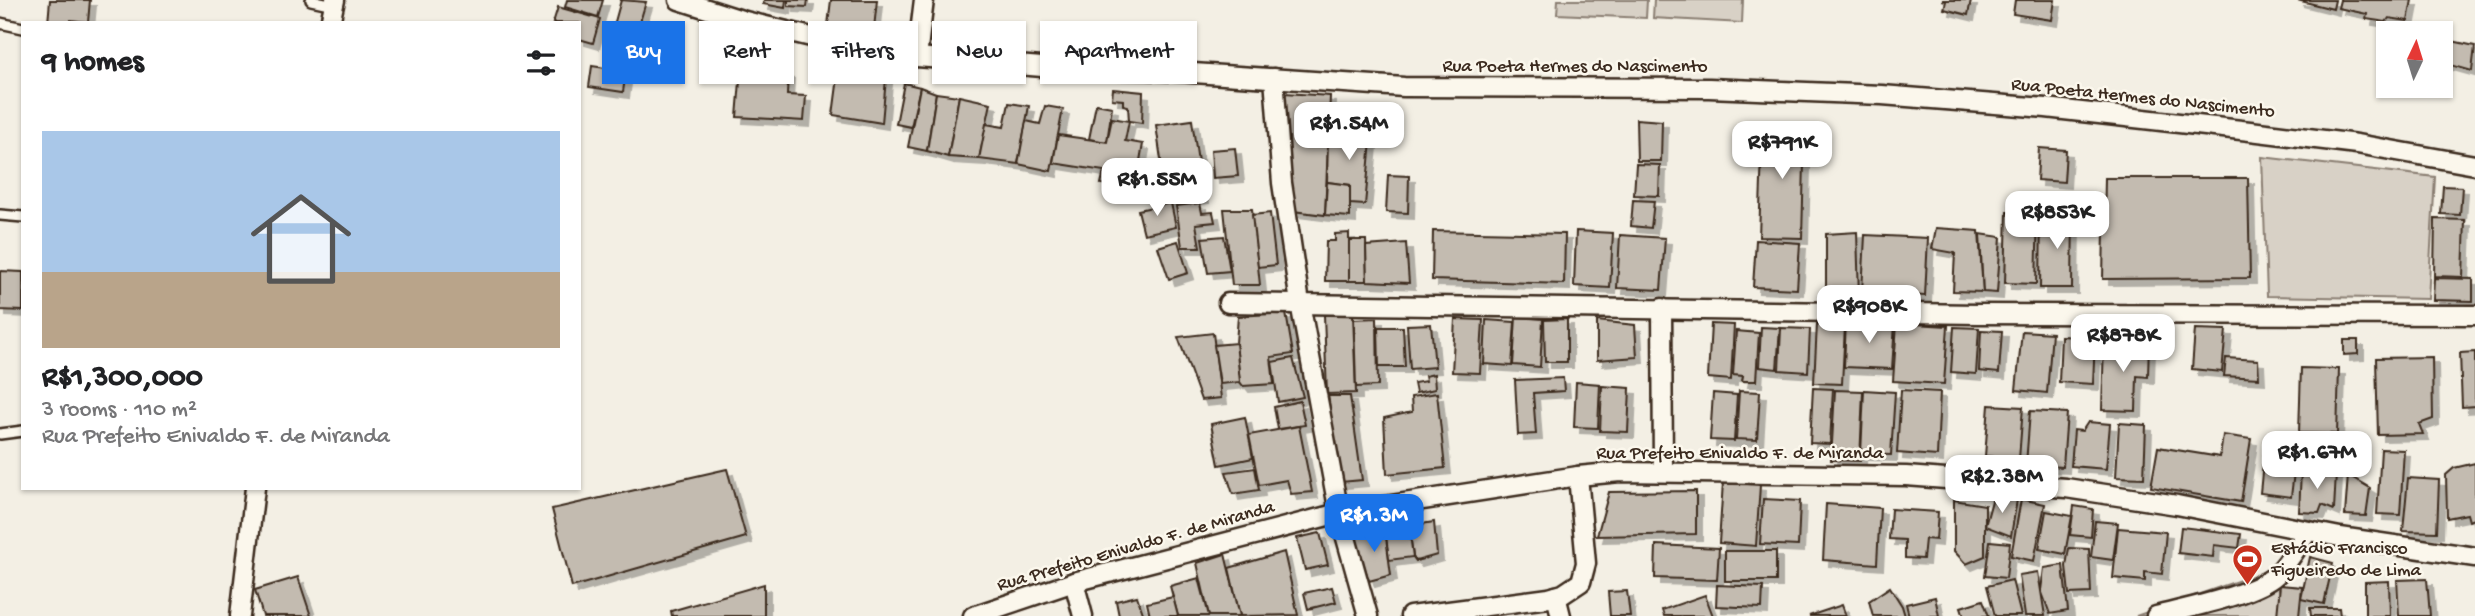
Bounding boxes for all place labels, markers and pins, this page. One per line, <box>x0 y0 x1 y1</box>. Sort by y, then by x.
pin: R$1.54M <box>1284 102 1414 162</box>
pin: R$791K <box>1725 122 1839 181</box>
pin: R$1.55M <box>1092 158 1222 218</box>
pin: R$853K <box>2000 191 2114 251</box>
pin: R$908K <box>1812 286 1926 345</box>
pin: R$878K <box>2066 314 2180 374</box>
pin: R$1.67M <box>2252 432 2382 491</box>
pin: R$2.38M <box>1937 456 2067 515</box>
pin: R$1.3M <box>1317 494 1431 554</box>
place label: Estádio Francisco Figueiredo de Lima <box>2270 538 2423 583</box>
sports icon: Estádio Francisco Figueiredo de Lima <box>2231 543 2265 587</box>

